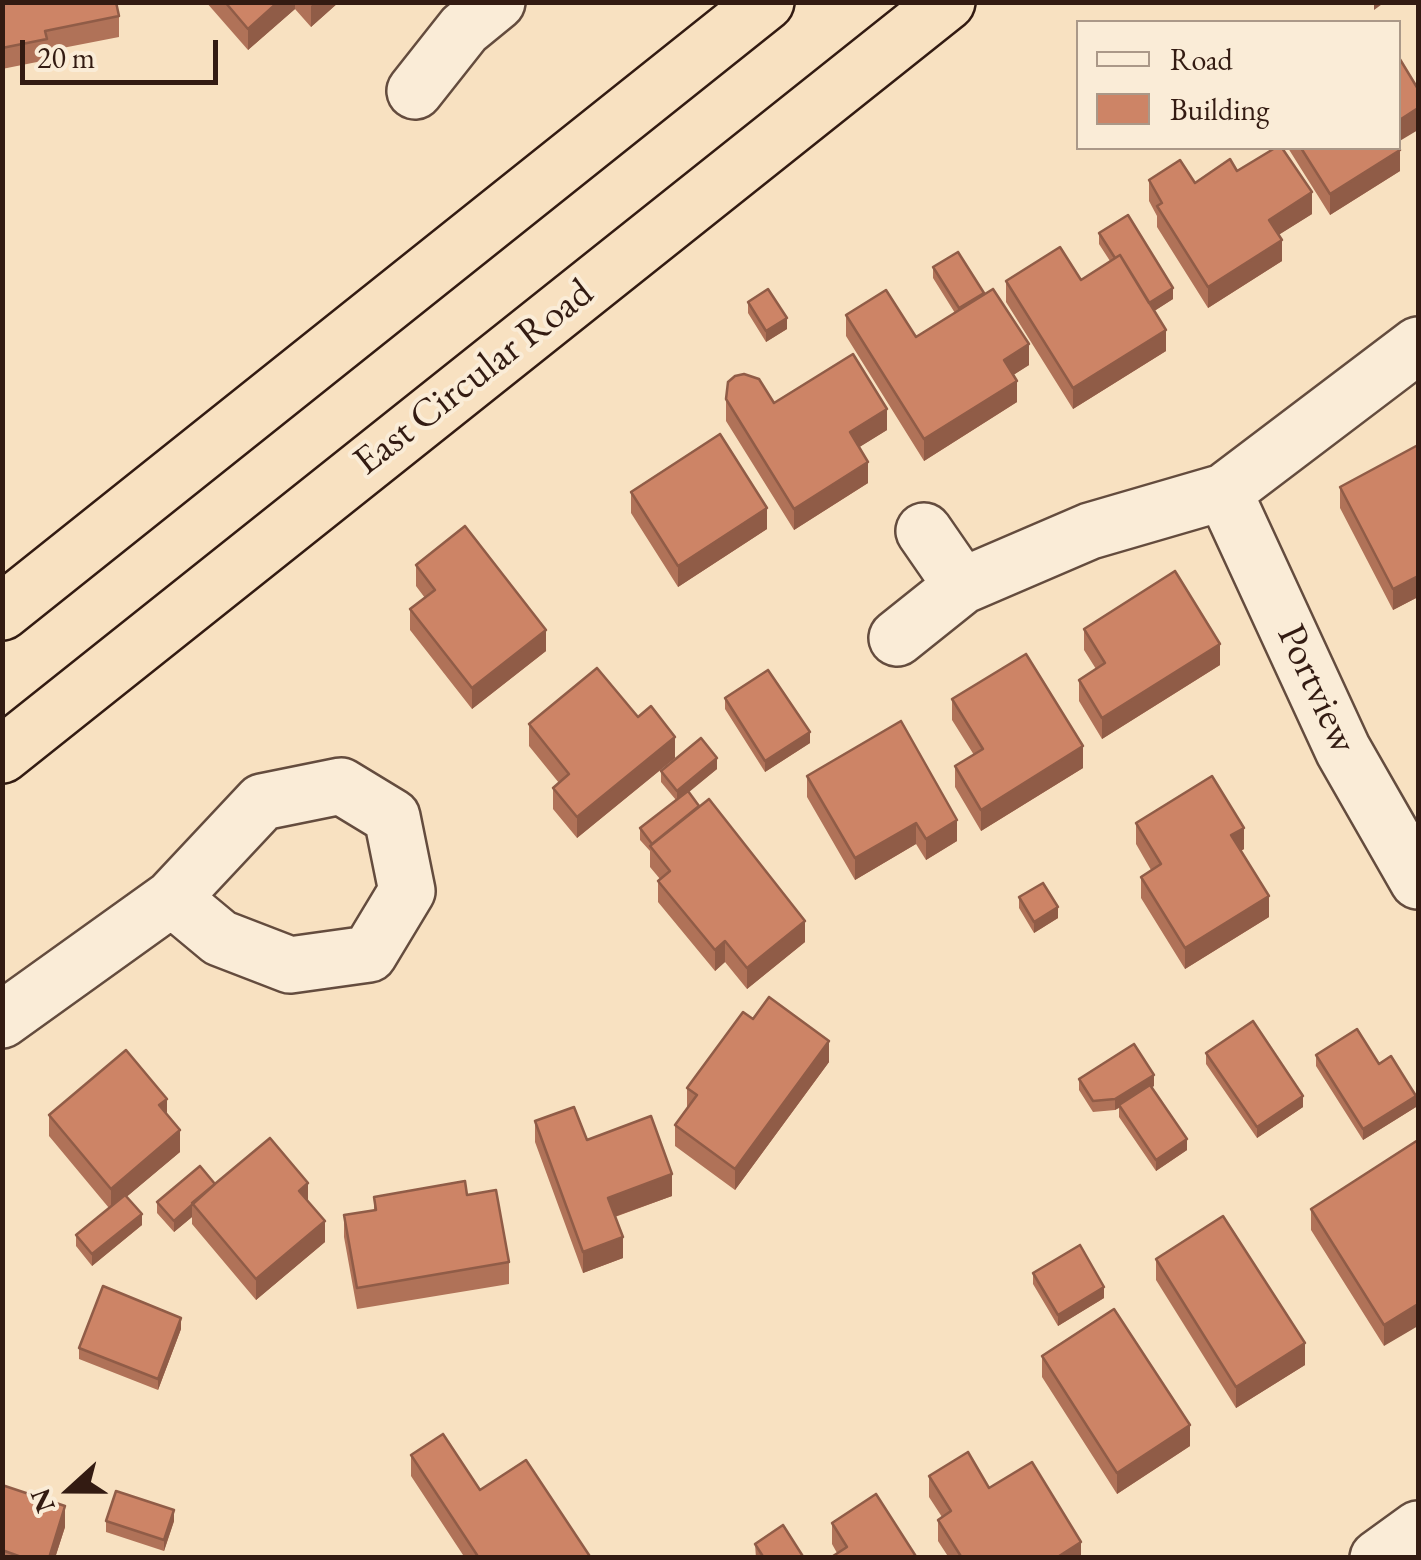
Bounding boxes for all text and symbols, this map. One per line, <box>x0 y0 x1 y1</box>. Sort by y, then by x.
scale bar <box>25 20 222 82</box>
legend <box>1076 20 1401 150</box>
text: 20 m <box>37 38 95 77</box>
text: Road <box>1170 40 1233 79</box>
text: Building <box>1170 90 1269 129</box>
street label: East Circular Road <box>345 270 603 486</box>
street label: Portview <box>1265 617 1367 761</box>
north arrow <box>20 1440 120 1540</box>
text: N <box>21 1484 63 1518</box>

